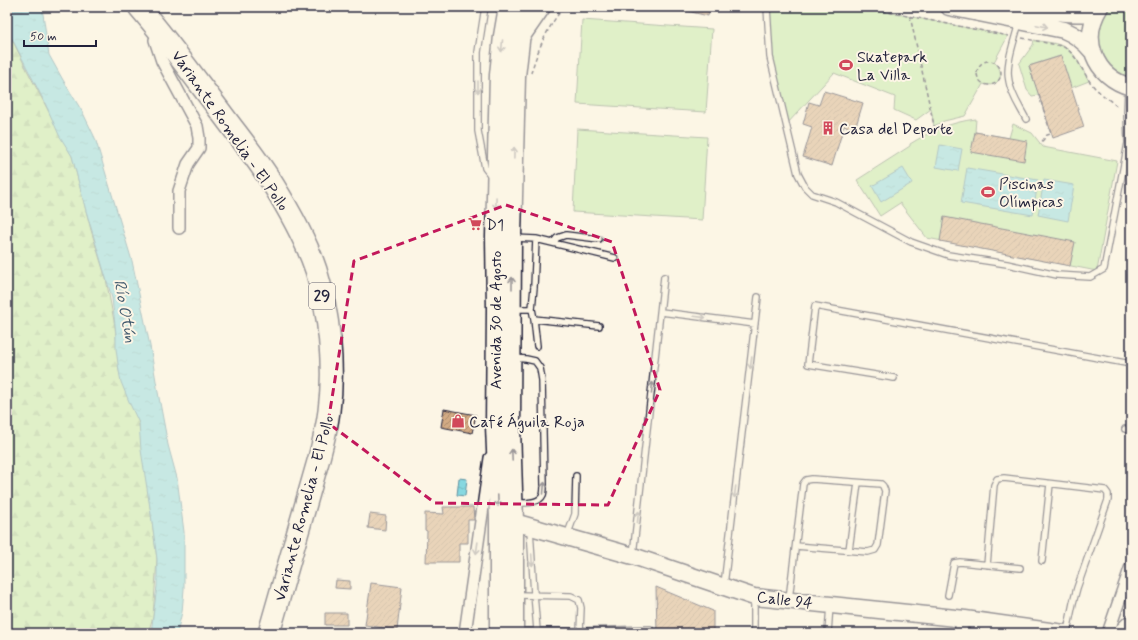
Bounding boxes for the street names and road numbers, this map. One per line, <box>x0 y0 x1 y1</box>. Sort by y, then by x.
street label: Variante Romelia - El Pollo <box>166 46 293 215</box>
street label: Avenida 30 de Agosto <box>486 250 507 389</box>
road number: 29 <box>309 283 335 309</box>
street label: Variante Romelia - El Pollo <box>270 413 339 604</box>
street label: Calle 94 <box>756 587 814 614</box>

